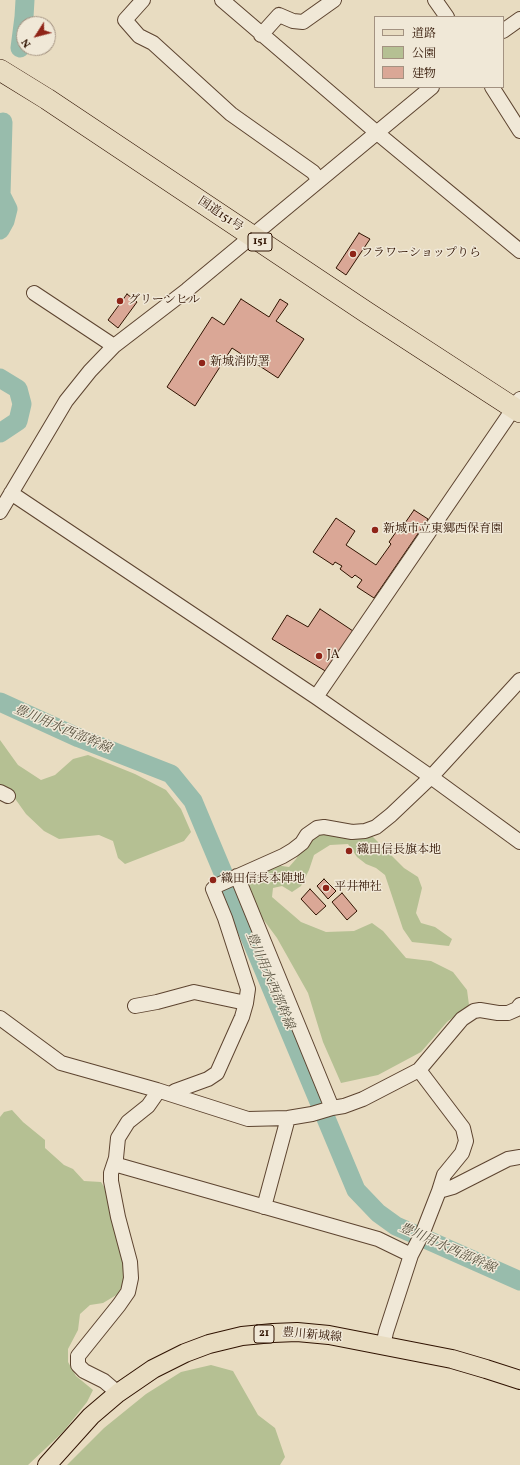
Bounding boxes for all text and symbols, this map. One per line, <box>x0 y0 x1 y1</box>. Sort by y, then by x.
north arrow <box>16 16 56 56</box>
legend <box>374 16 504 88</box>
text: 道路 <box>412 26 436 42</box>
text: N <box>18 35 35 50</box>
text: 公園 <box>412 46 436 62</box>
text: 建物 <box>412 66 436 82</box>
street label: 国道151号 <box>195 195 245 235</box>
road number: 151 <box>248 233 272 251</box>
place label: フラワーショップりら <box>361 247 481 261</box>
marker: フラワーショップりら <box>348 249 358 259</box>
place label: グリーンヒル <box>128 294 200 308</box>
marker: グリーンヒル <box>115 296 125 306</box>
place label: 新城消防署 <box>210 356 270 370</box>
marker: 新城消防署 <box>197 358 207 368</box>
place label: 新城市立東郷西保育園 <box>383 523 503 537</box>
marker: 新城市立東郷西保育園 <box>370 525 380 535</box>
place label: JA <box>327 649 339 663</box>
marker: JA <box>314 651 324 661</box>
water label: 豊川用水西部幹線 <box>11 703 113 757</box>
place label: 織田信長旗本地 <box>357 844 441 858</box>
marker: 織田信長旗本地 <box>344 846 354 856</box>
place label: 織田信長本陣地 <box>221 873 305 887</box>
marker: 織田信長本陣地 <box>208 875 218 885</box>
place label: 平井神社 <box>334 881 382 895</box>
marker: 平井神社 <box>321 883 331 893</box>
water label: 豊川用水西部幹線 <box>242 930 296 1032</box>
water label: 豊川用水西部幹線 <box>396 1221 498 1277</box>
road number: 21 <box>254 1325 274 1343</box>
street label: 豊川新城線 <box>281 1326 343 1346</box>

